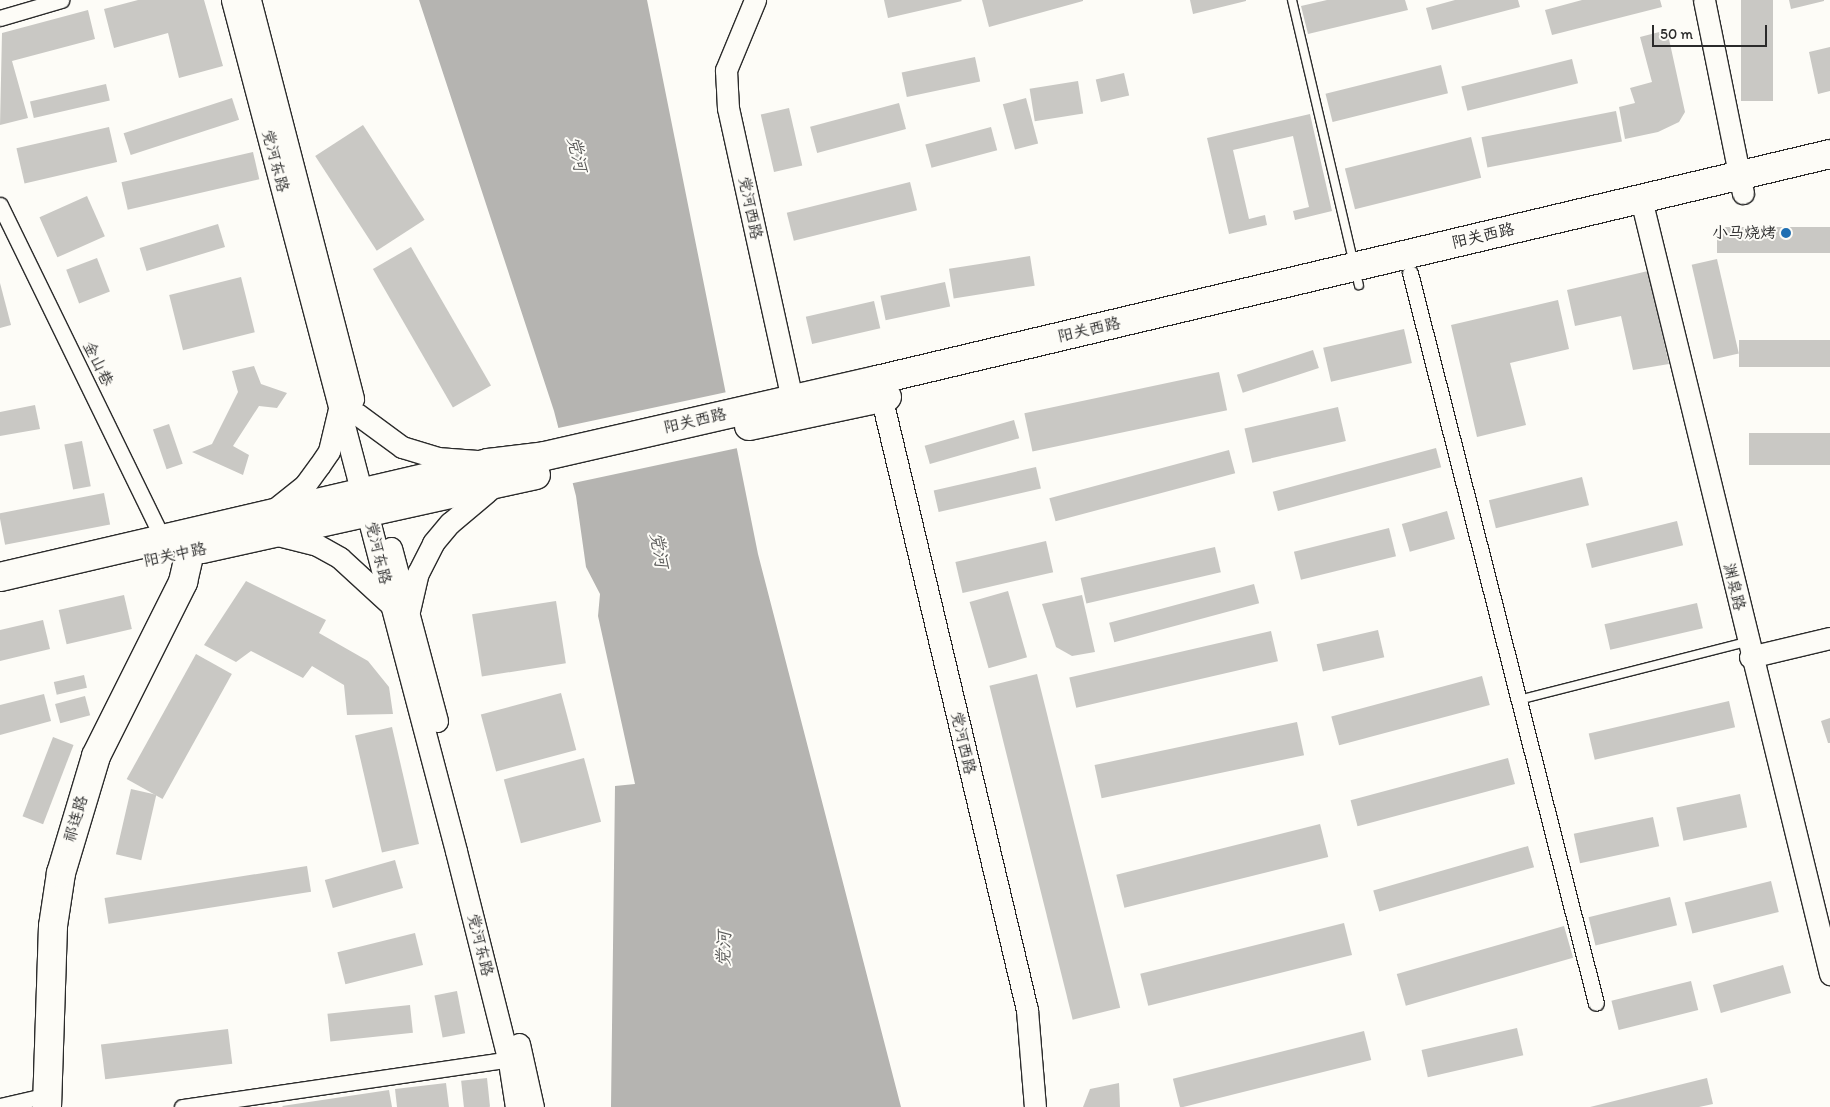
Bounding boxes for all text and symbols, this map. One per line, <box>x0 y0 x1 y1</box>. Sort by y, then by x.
scale bar <box>1655 15 1770 47</box>
text: 50 m <box>1660 25 1693 43</box>
street label: 党河东路 <box>257 128 293 194</box>
water label: 党河 <box>562 134 592 174</box>
street label: 党河西路 <box>734 175 766 241</box>
street label: 阳关西路 <box>1450 219 1516 253</box>
place label: 小马烧烤 <box>1712 223 1776 243</box>
marker: 小马烧烤 <box>1780 227 1792 239</box>
street label: 阳关西路 <box>1056 313 1122 347</box>
street label: 金山巷 <box>79 338 117 390</box>
street label: 阳关西路 <box>662 404 728 438</box>
street label: 党河东路 <box>361 520 395 586</box>
water label: 党河 <box>645 530 673 570</box>
street label: 阳关中路 <box>142 539 208 571</box>
street label: 渊泉路 <box>1719 561 1749 613</box>
street label: 党河西路 <box>946 710 980 776</box>
street label: 祁连路 <box>60 793 92 845</box>
street label: 党河东路 <box>463 912 497 978</box>
water label: 党河 <box>713 931 735 967</box>

